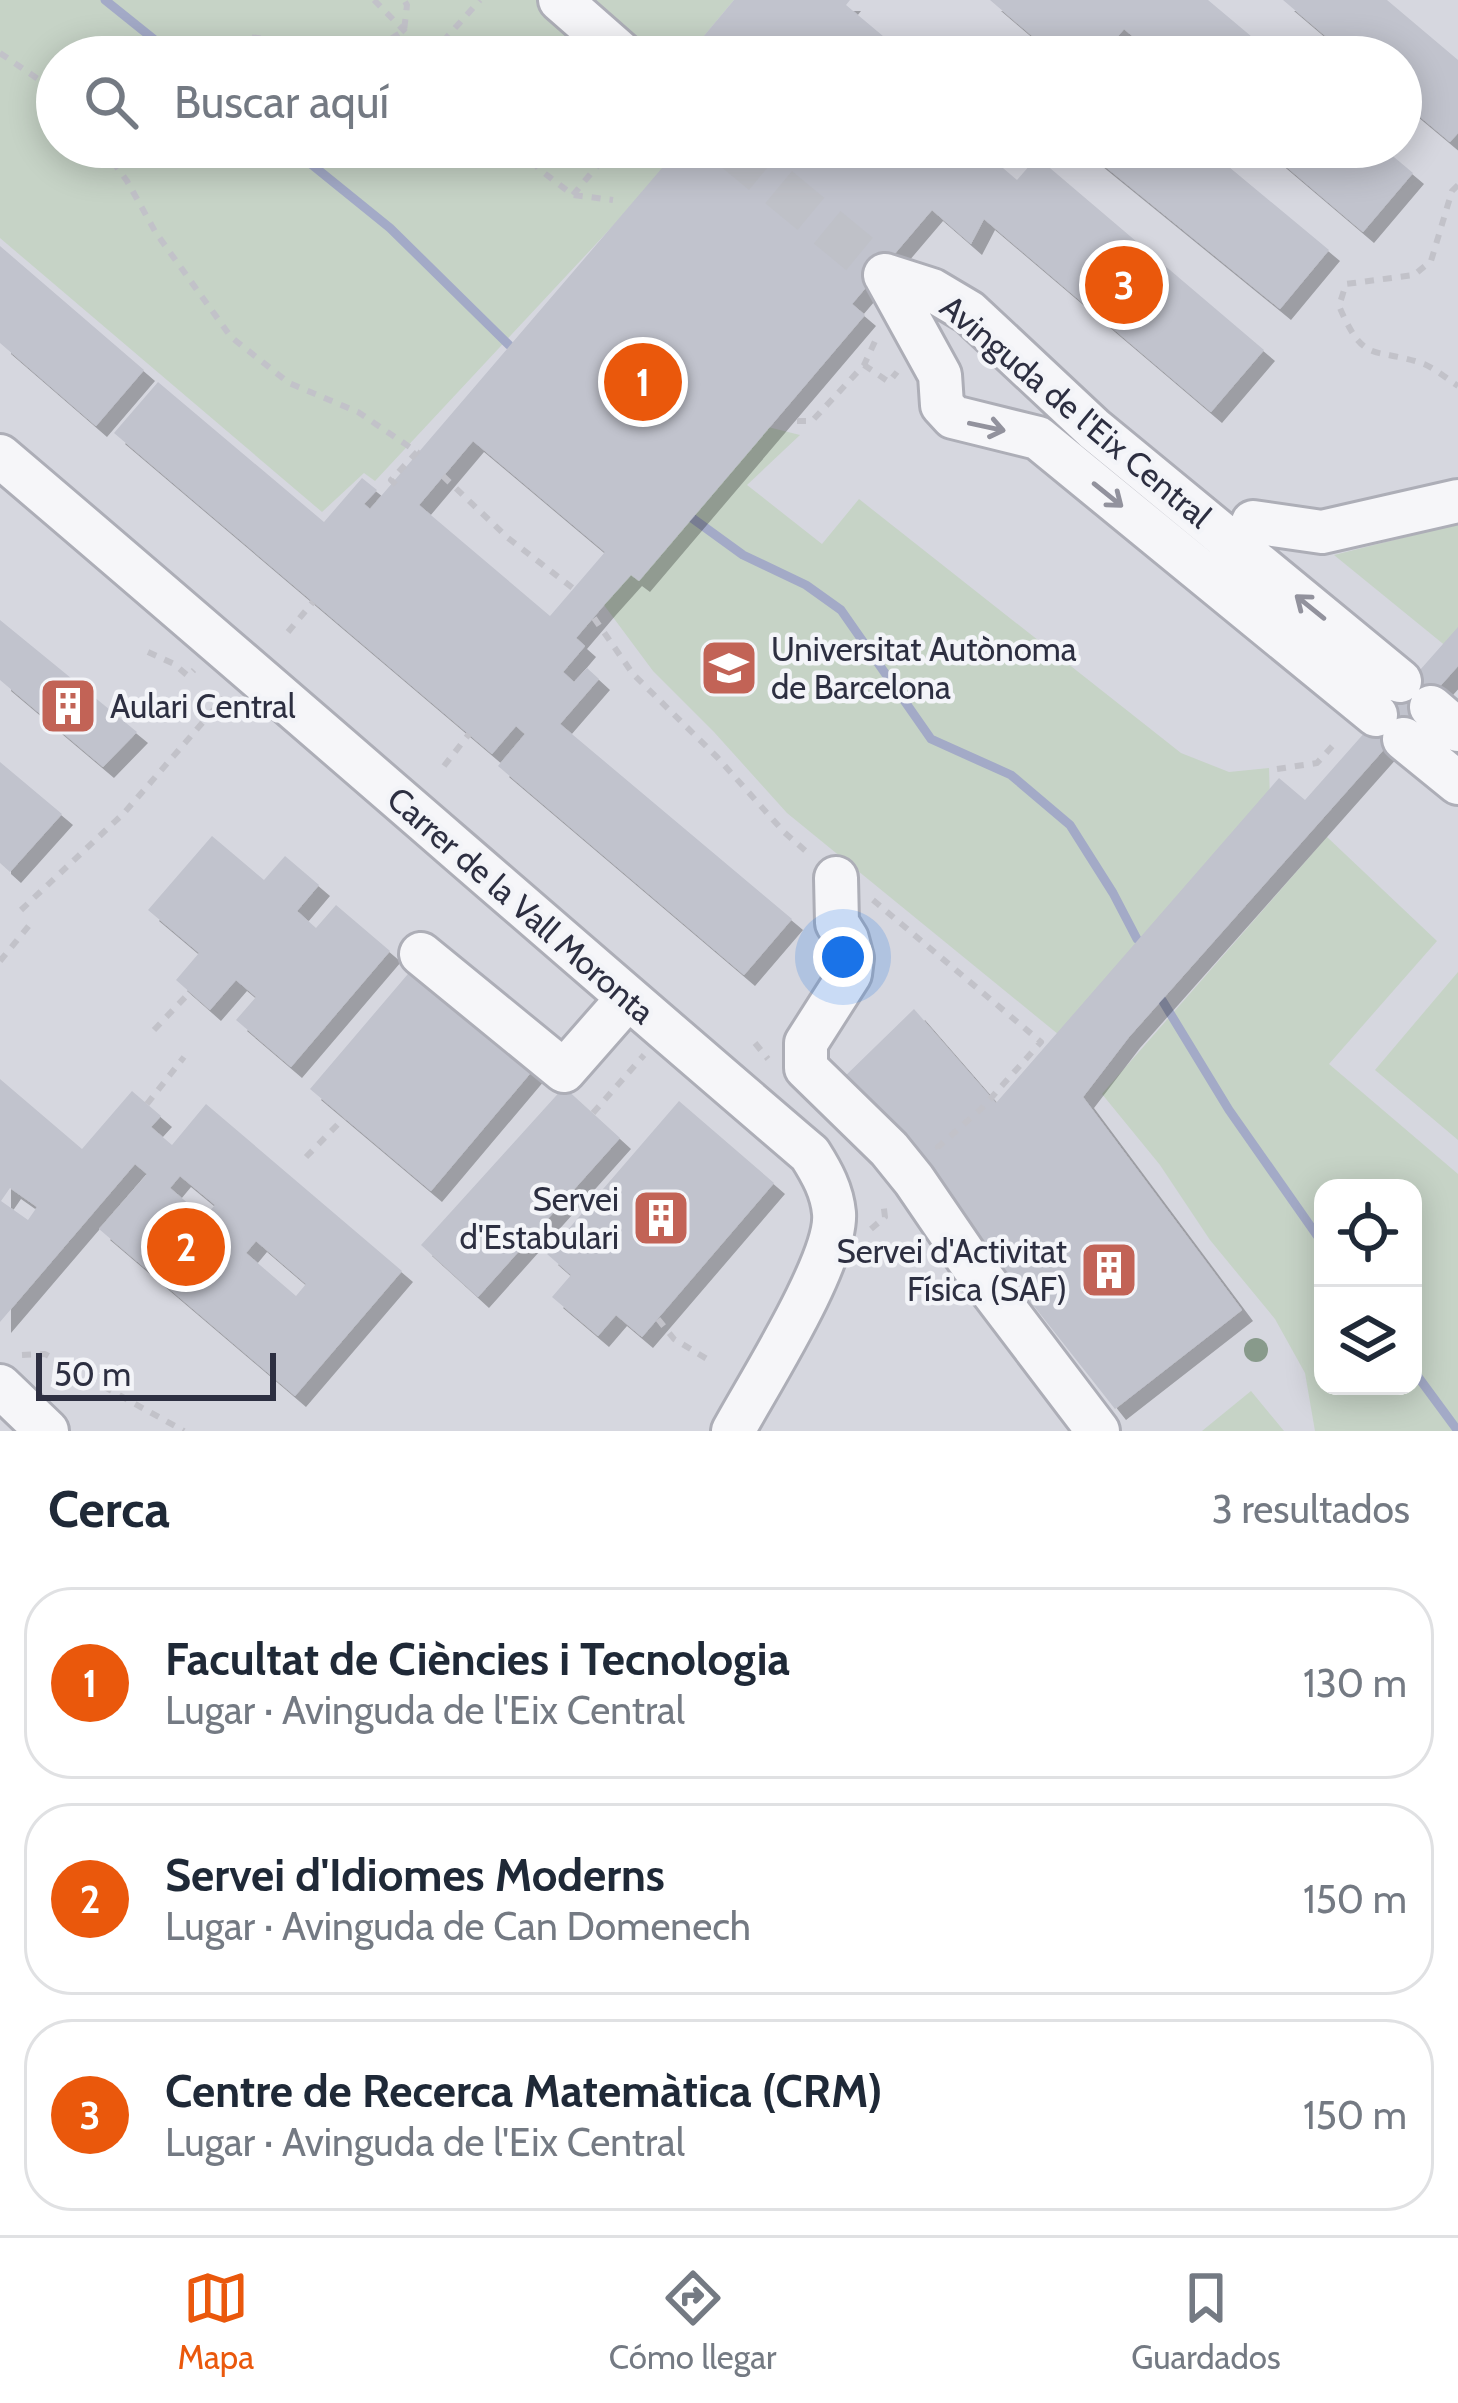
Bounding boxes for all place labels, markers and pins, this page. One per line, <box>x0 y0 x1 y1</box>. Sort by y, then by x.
pin: 3 <box>1085 240 1163 330</box>
pin: 1 <box>604 337 682 427</box>
place label: Universitat Autònoma de Barcelona <box>771 629 1077 707</box>
school or university icon: Universitat Autònoma de Barcelona <box>698 637 760 699</box>
building icon: Aulari Central <box>37 675 99 737</box>
place label: Aulari Central <box>110 686 296 726</box>
place label: Servei d'Estabulari <box>460 1179 619 1257</box>
building icon: Servei d'Estabulari <box>630 1187 692 1249</box>
pin: 2 <box>147 1202 225 1292</box>
place label: Servei d'Activitat Física (SAF) <box>837 1231 1067 1309</box>
building icon: Servei d'Activitat Física (SAF) <box>1078 1239 1140 1301</box>

